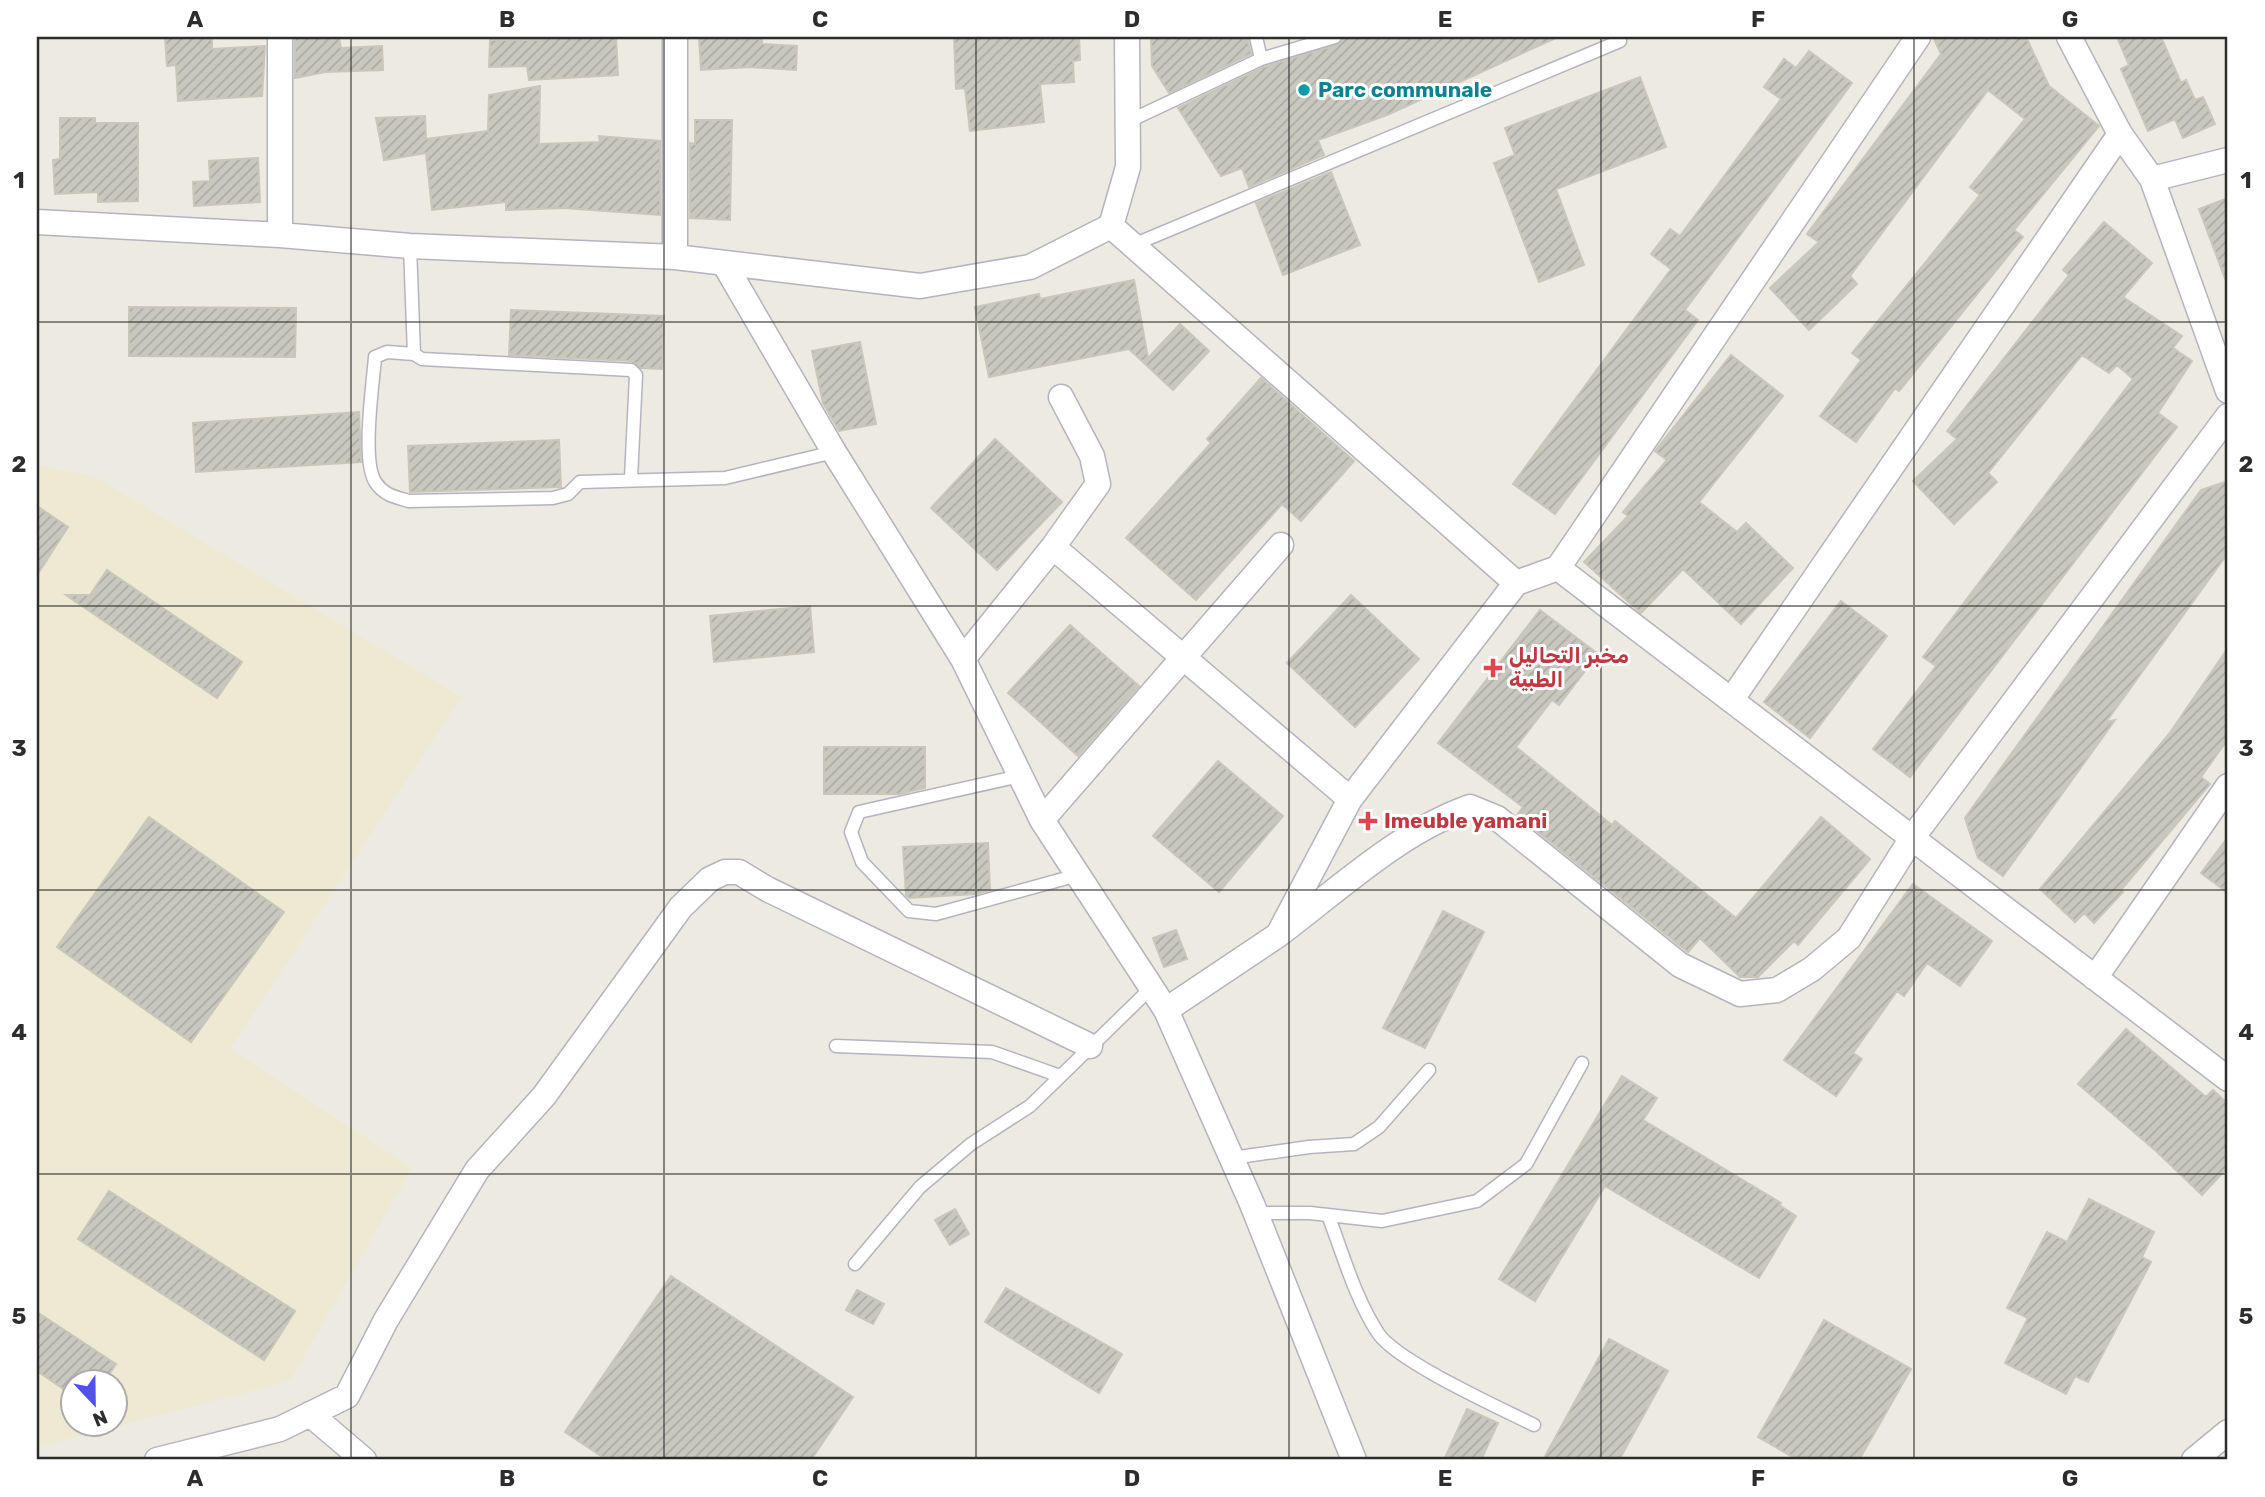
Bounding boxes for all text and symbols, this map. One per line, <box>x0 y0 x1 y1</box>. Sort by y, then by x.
text: A <box>187 5 204 33</box>
text: B <box>499 5 515 33</box>
text: C <box>812 5 828 33</box>
text: D <box>1124 5 1140 33</box>
text: E <box>1438 5 1452 33</box>
text: F <box>1751 5 1765 33</box>
text: G <box>2062 5 2078 33</box>
place label: Parc communale <box>1318 77 1492 102</box>
marker: Parc communale <box>1296 82 1312 98</box>
text: 1 <box>13 166 25 194</box>
text: 1 <box>2240 166 2252 194</box>
text: 2 <box>12 450 26 478</box>
text: 2 <box>2239 450 2253 478</box>
place label: مخبر التحاليل الطبية <box>1509 643 1629 692</box>
marker: مخبر التحاليل الطبية <box>1483 658 1503 678</box>
text: 3 <box>11 734 27 762</box>
text: 3 <box>2238 734 2254 762</box>
place label: Imeuble yamani <box>1384 808 1547 833</box>
marker: Imeuble yamani <box>1358 811 1378 831</box>
text: 4 <box>11 1018 27 1046</box>
text: 4 <box>2238 1018 2254 1046</box>
text: 5 <box>12 1302 27 1330</box>
text: 5 <box>2239 1302 2254 1330</box>
north arrow <box>60 1368 130 1438</box>
text: N <box>90 1405 111 1432</box>
text: A <box>187 1464 204 1492</box>
text: B <box>499 1464 515 1492</box>
text: C <box>812 1464 828 1492</box>
text: D <box>1124 1464 1140 1492</box>
text: E <box>1438 1464 1452 1492</box>
text: F <box>1751 1464 1765 1492</box>
text: G <box>2062 1464 2078 1492</box>

